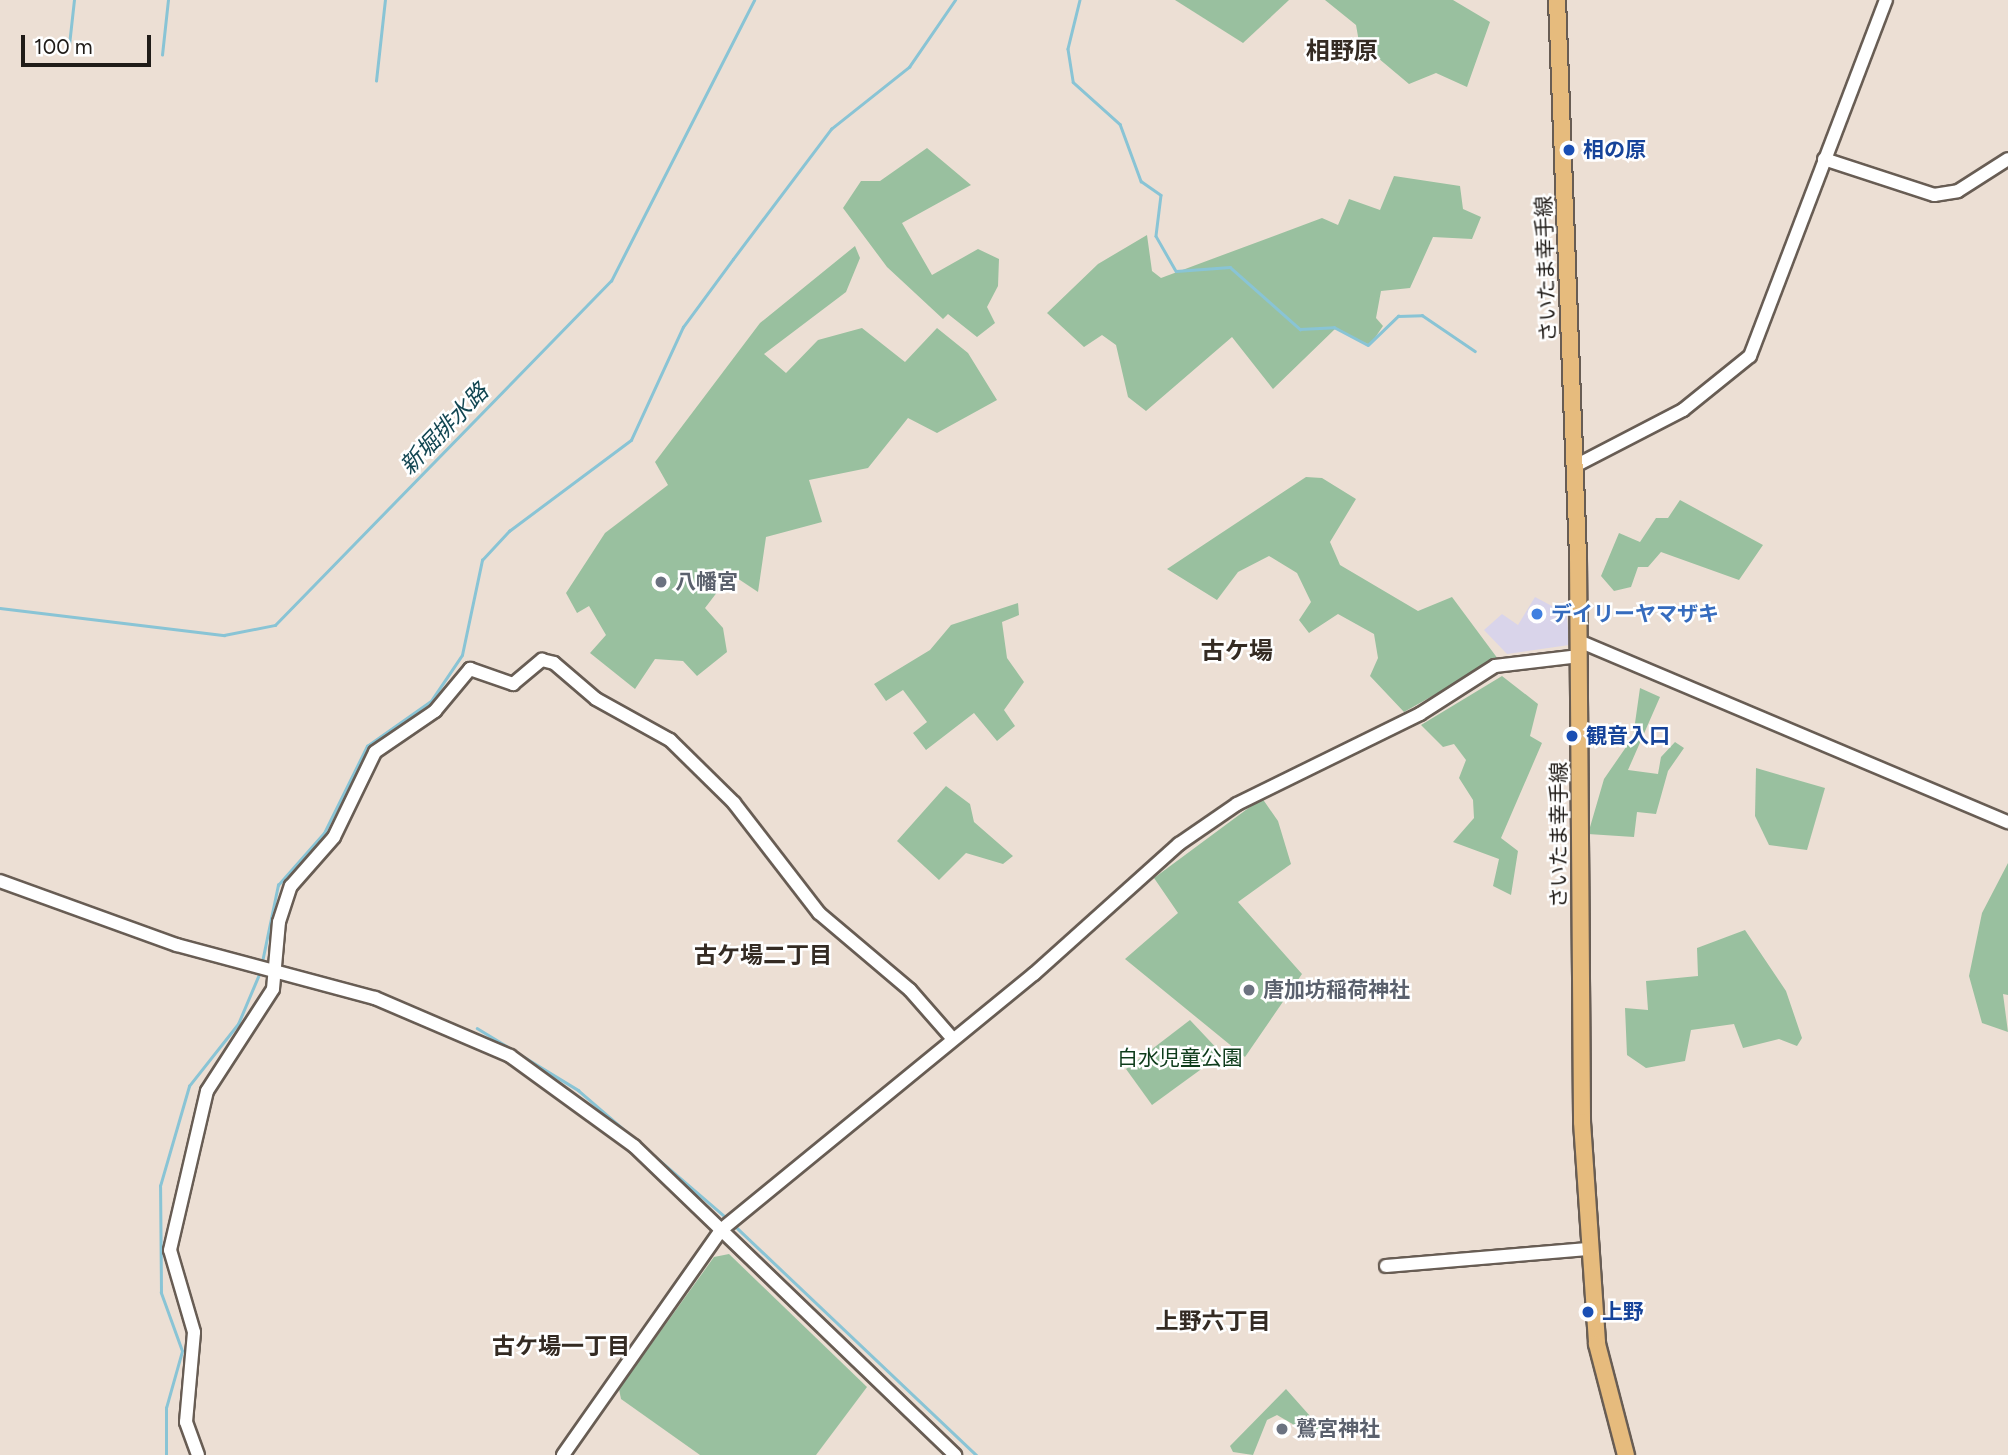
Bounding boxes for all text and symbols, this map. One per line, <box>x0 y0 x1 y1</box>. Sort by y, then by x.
scale bar <box>24 21 154 65</box>
text: 100 m <box>34 34 93 59</box>
district label: 相野原 <box>1306 37 1378 65</box>
place label: 相の原 <box>1583 137 1646 163</box>
marker: 相の原 <box>1561 142 1577 158</box>
street label: さいたま幸手線 <box>1531 195 1561 343</box>
water label: 新堀排水路 <box>394 378 494 480</box>
place label: 八幡宮 <box>675 569 738 595</box>
marker: 八幡宮 <box>653 574 669 590</box>
place label: デイリーヤマザキ <box>1551 601 1719 627</box>
marker: デイリーヤマザキ <box>1529 606 1545 622</box>
district label: 古ケ場 <box>1201 637 1273 665</box>
place label: 観音入口 <box>1586 723 1670 749</box>
marker: 観音入口 <box>1564 728 1580 744</box>
street label: さいたま幸手線 <box>1546 762 1572 908</box>
district label: 古ケ場二丁目 <box>694 941 832 969</box>
place label: 唐加坊稲荷神社 <box>1263 977 1410 1003</box>
marker: 唐加坊稲荷神社 <box>1241 982 1257 998</box>
park label: 白水児童公園 <box>1117 1045 1243 1071</box>
place label: 上野 <box>1602 1299 1644 1325</box>
marker: 上野 <box>1580 1304 1596 1320</box>
district label: 上野六丁目 <box>1156 1307 1270 1335</box>
district label: 古ケ場一丁目 <box>492 1332 630 1360</box>
place label: 鷲宮神社 <box>1296 1416 1380 1442</box>
marker: 鷲宮神社 <box>1274 1421 1290 1437</box>

